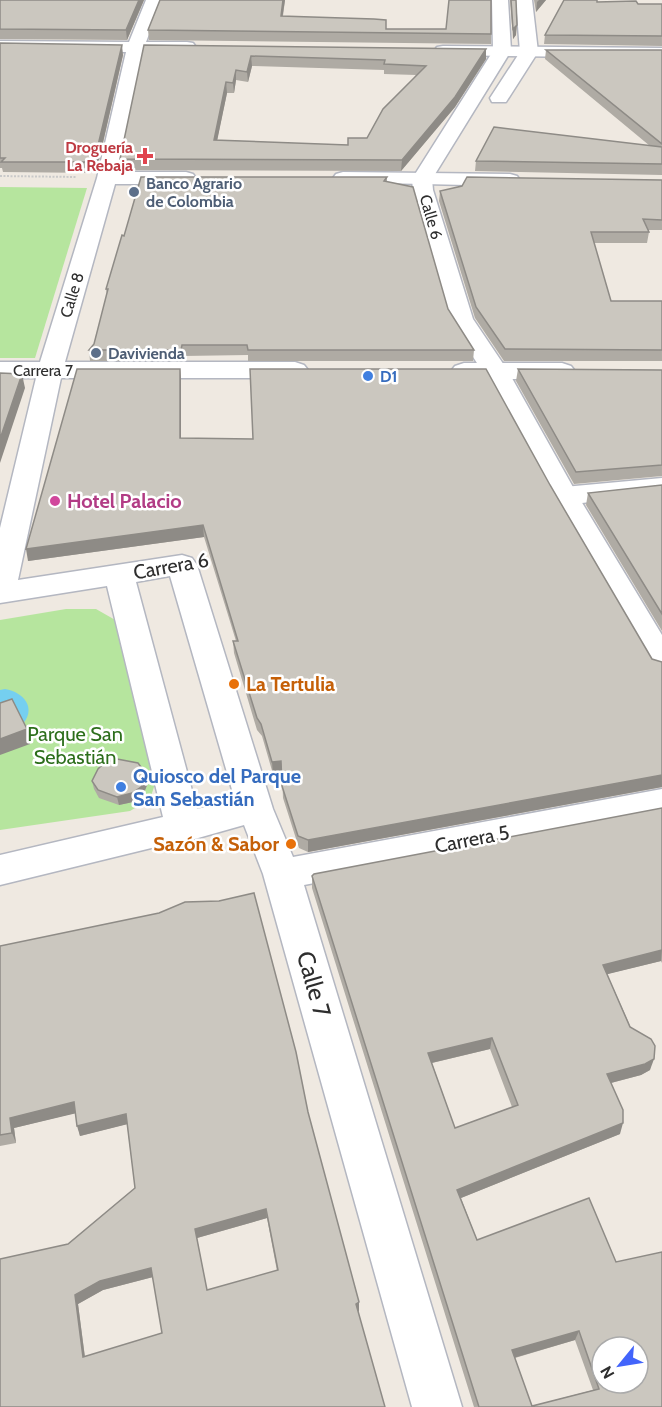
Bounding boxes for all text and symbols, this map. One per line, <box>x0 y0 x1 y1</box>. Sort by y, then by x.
place label: Droguería La Rebaja <box>65 138 133 175</box>
marker: Droguería La Rebaja <box>138 149 152 163</box>
place label: Banco Agrario de Colombia <box>146 174 242 211</box>
marker: Banco Agrario de Colombia <box>127 185 141 199</box>
street label: Calle 6 <box>416 192 446 242</box>
street label: Calle 8 <box>56 270 88 320</box>
place label: Davivienda <box>108 344 185 363</box>
marker: Davivienda <box>89 346 103 360</box>
street label: Carrera 7 <box>13 361 73 380</box>
place label: D1 <box>380 367 397 386</box>
marker: D1 <box>361 369 375 383</box>
place label: Hotel Palacio <box>67 489 182 513</box>
marker: Hotel Palacio <box>48 494 62 508</box>
street label: Carrera 6 <box>131 548 211 584</box>
place label: La Tertulia <box>246 672 335 696</box>
marker: La Tertulia <box>227 677 241 691</box>
park label: Parque San Sebastián <box>27 722 123 769</box>
place label: Quiosco del Parque San Sebastián <box>133 764 301 811</box>
marker: Quiosco del Parque San Sebastián <box>114 780 128 794</box>
street label: Carrera 5 <box>433 820 511 858</box>
place label: Sazón & Sabor <box>153 832 279 856</box>
marker: Sazón & Sabor <box>284 837 298 851</box>
street label: Calle 7 <box>291 948 337 1020</box>
north arrow <box>590 1335 650 1395</box>
text: N <box>596 1363 618 1382</box>

